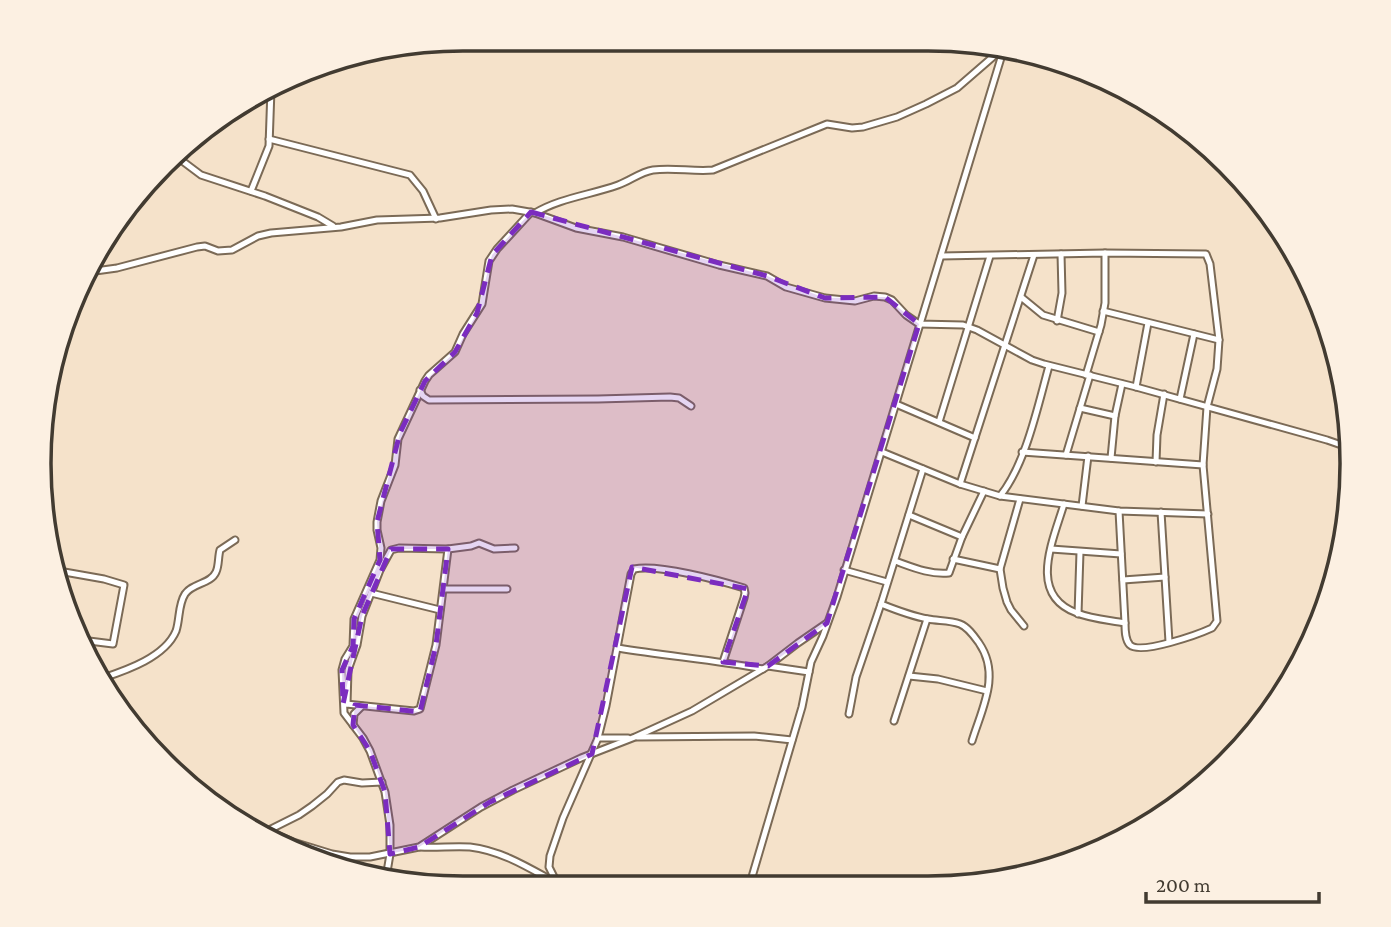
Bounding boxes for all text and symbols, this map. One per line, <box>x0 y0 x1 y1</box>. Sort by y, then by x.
scale bar <box>1146 860 1319 904</box>
text: 200 m <box>1156 873 1211 897</box>

